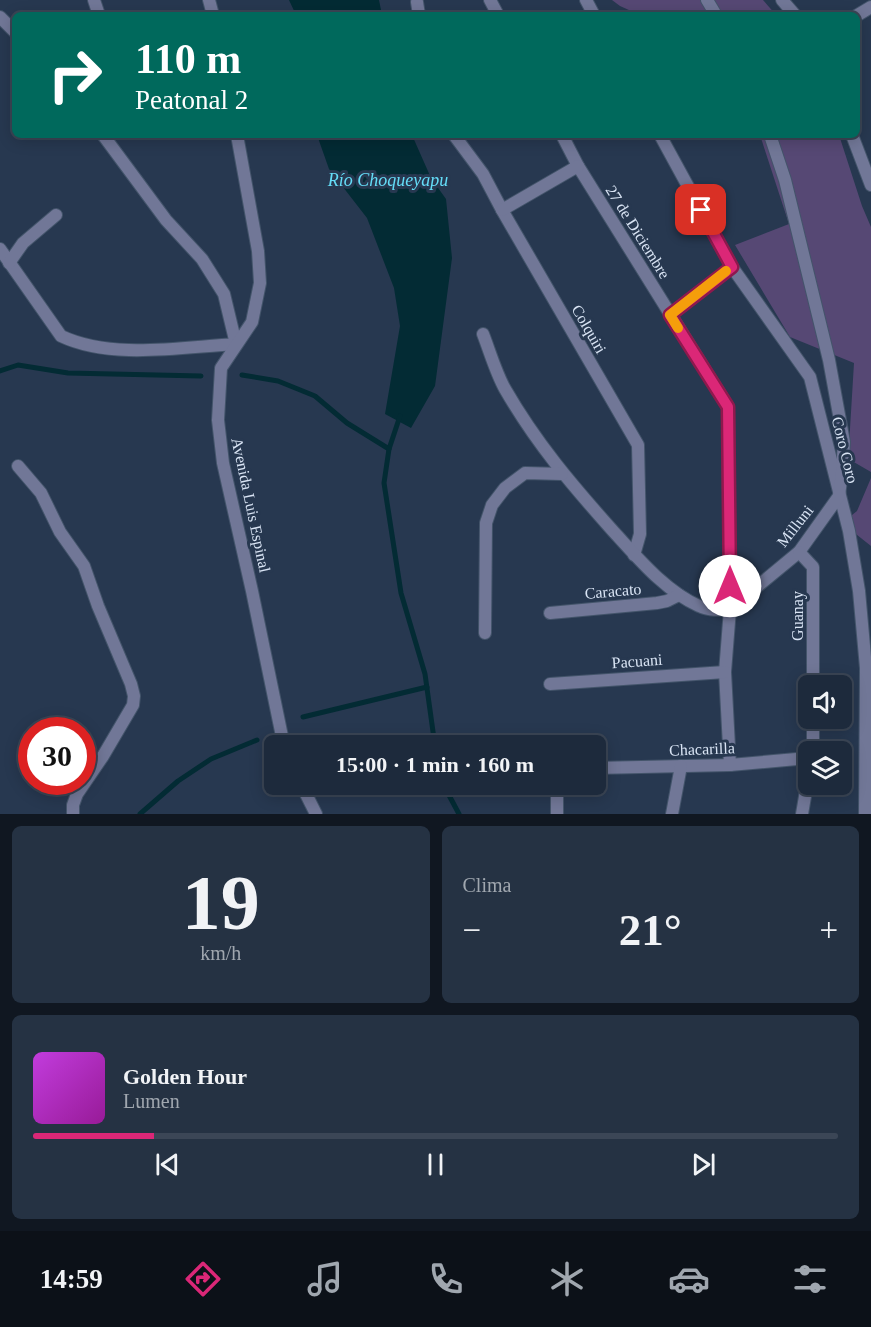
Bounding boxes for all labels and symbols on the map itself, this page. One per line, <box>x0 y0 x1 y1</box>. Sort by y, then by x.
water label: Río Choqueyapu <box>327 170 448 190</box>
street label: 27 de Diciembre <box>603 182 673 282</box>
pin <box>675 184 726 235</box>
street label: Colquiri <box>567 302 610 357</box>
street label: Coro Coro <box>829 415 861 485</box>
street label: Avenida Luis Espinal <box>227 436 274 575</box>
street label: Milluni <box>774 501 817 550</box>
position arrow <box>698 554 762 618</box>
street label: Caracato <box>584 580 642 602</box>
street label: Guanay <box>789 591 807 641</box>
street label: Pacuani <box>611 651 663 671</box>
speed limit sign: 30 <box>18 717 96 795</box>
street label: Chacarilla <box>669 739 735 759</box>

